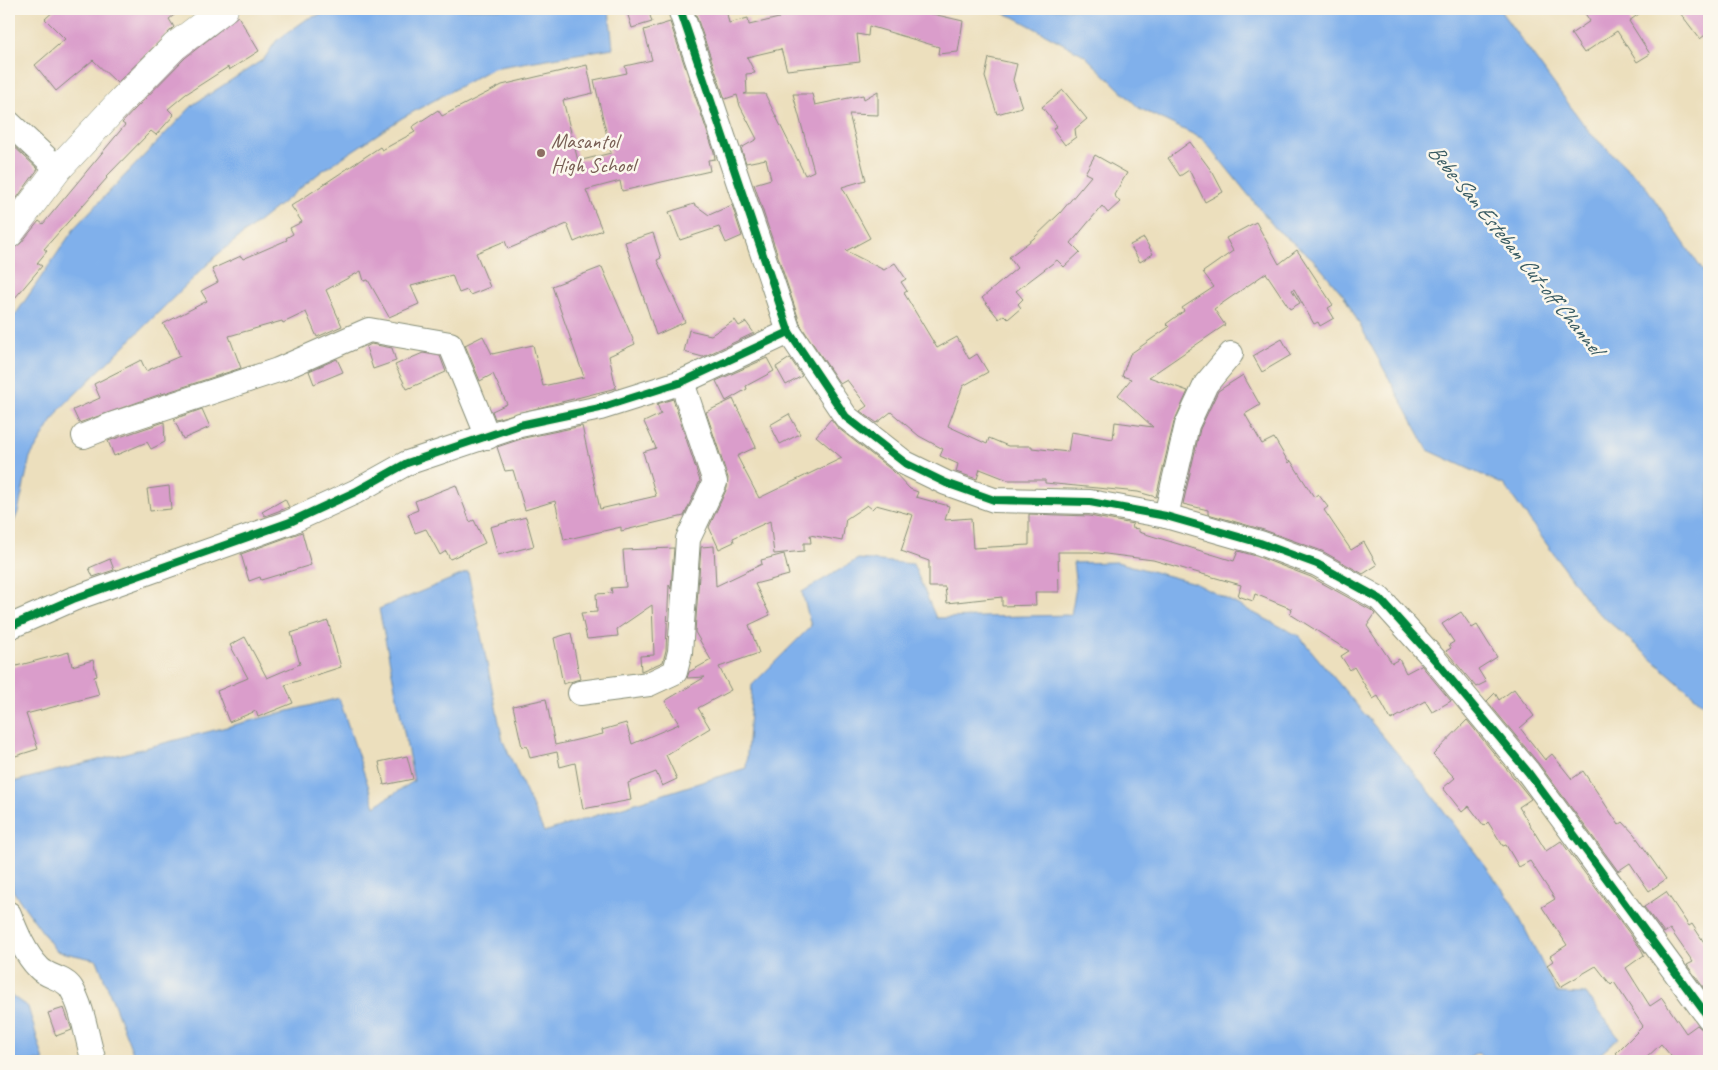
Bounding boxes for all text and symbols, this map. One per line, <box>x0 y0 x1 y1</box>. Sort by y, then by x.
place label: Masantol High School <box>551 128 639 178</box>
water label: Bebe-San Esteban Cut-off Channel <box>1422 138 1613 365</box>
marker: Masantol High School <box>535 147 547 159</box>

